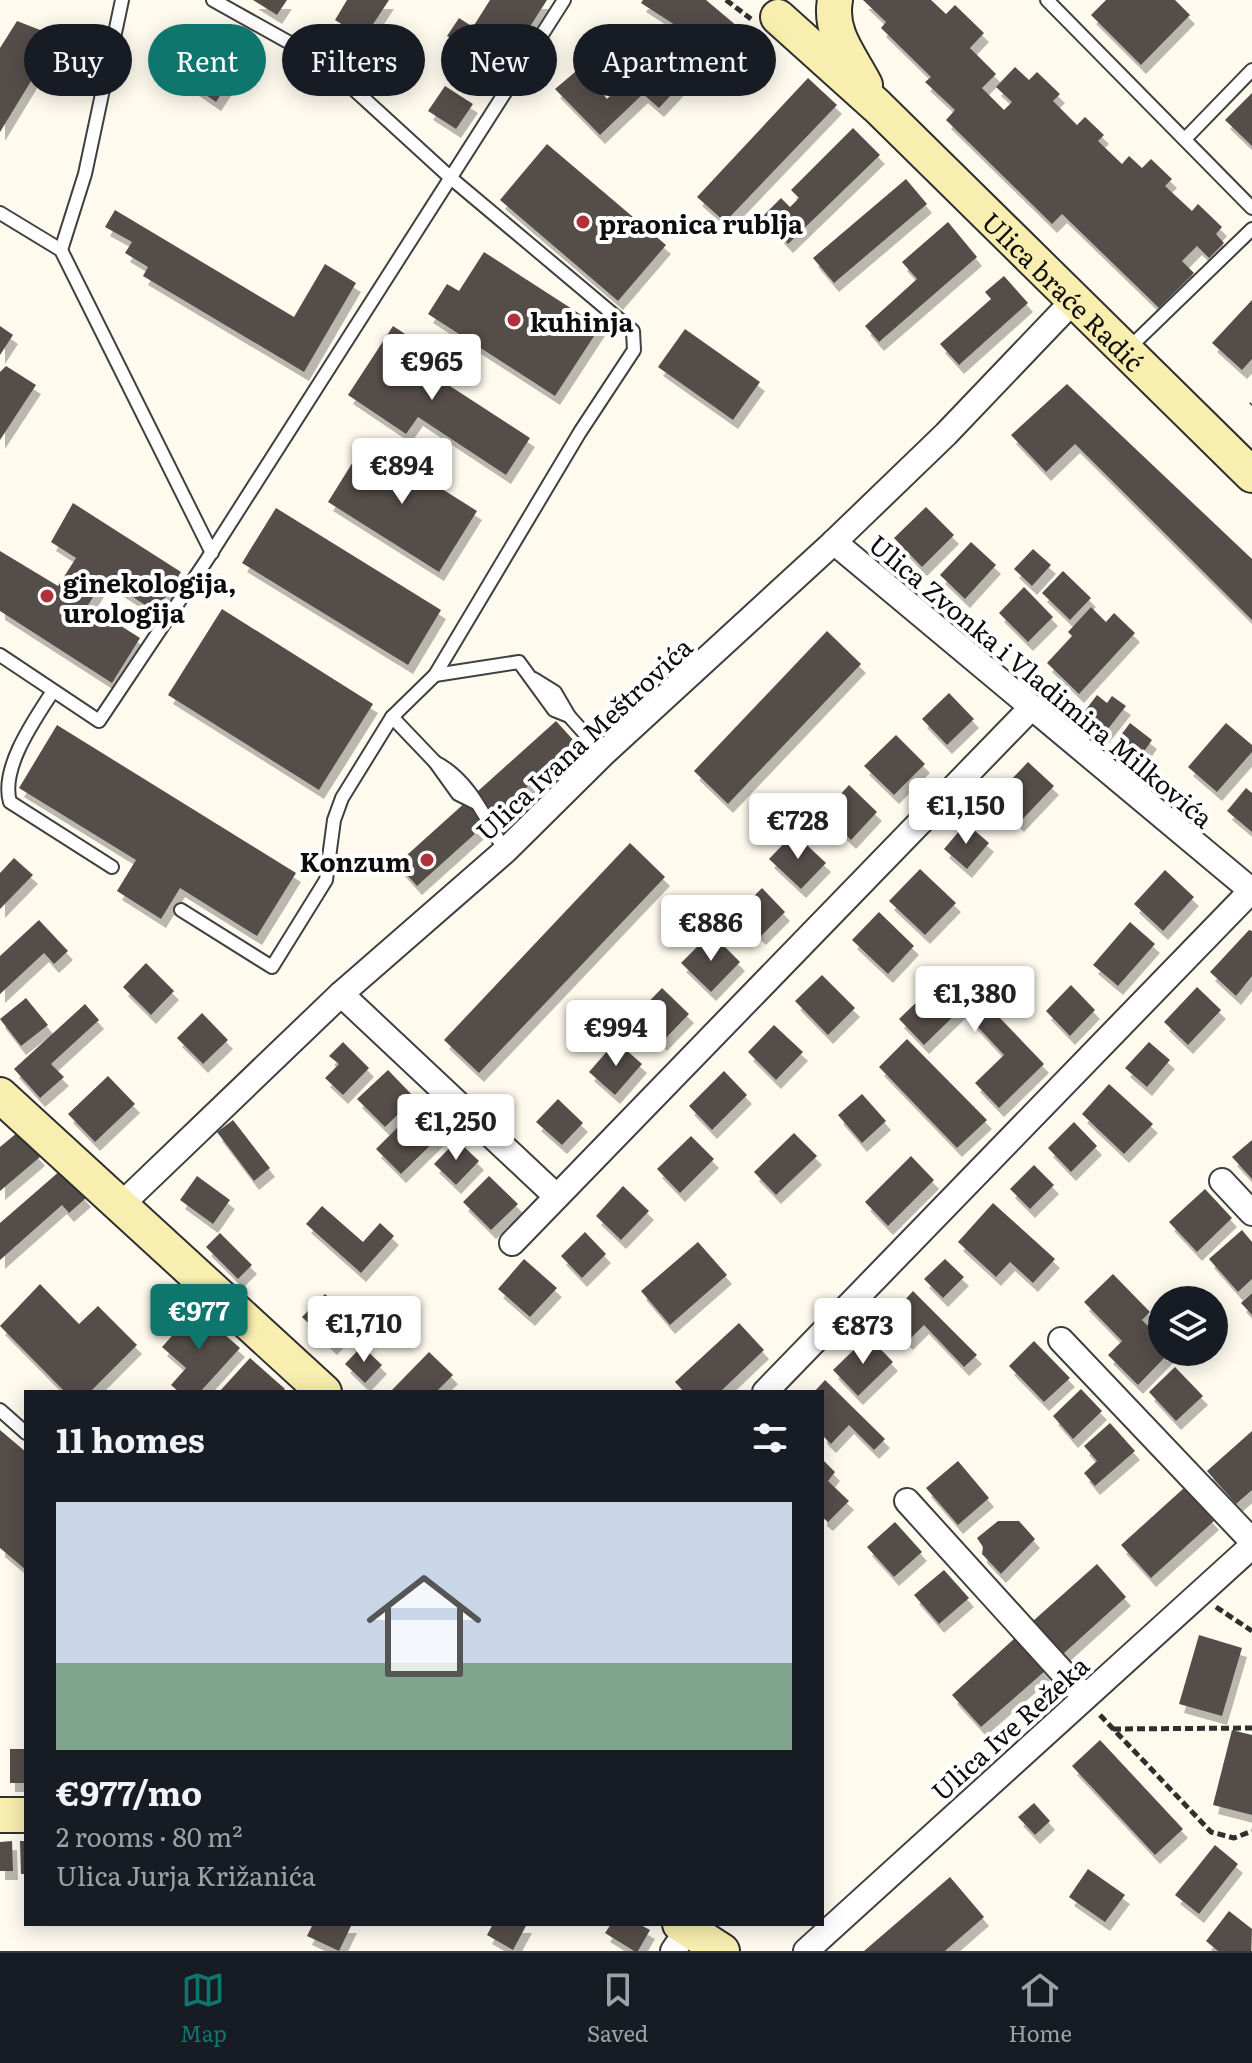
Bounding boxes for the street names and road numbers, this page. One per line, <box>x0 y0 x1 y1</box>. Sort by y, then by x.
street label: Ulica braće Radić <box>974 201 1154 379</box>
street label: Ulica Zvonka i Vladimira Milkovića <box>861 524 1223 836</box>
street label: Ulica Ivana Meštrovića <box>466 627 700 849</box>
street label: Ulica Ive Režeka <box>921 1645 1097 1809</box>

